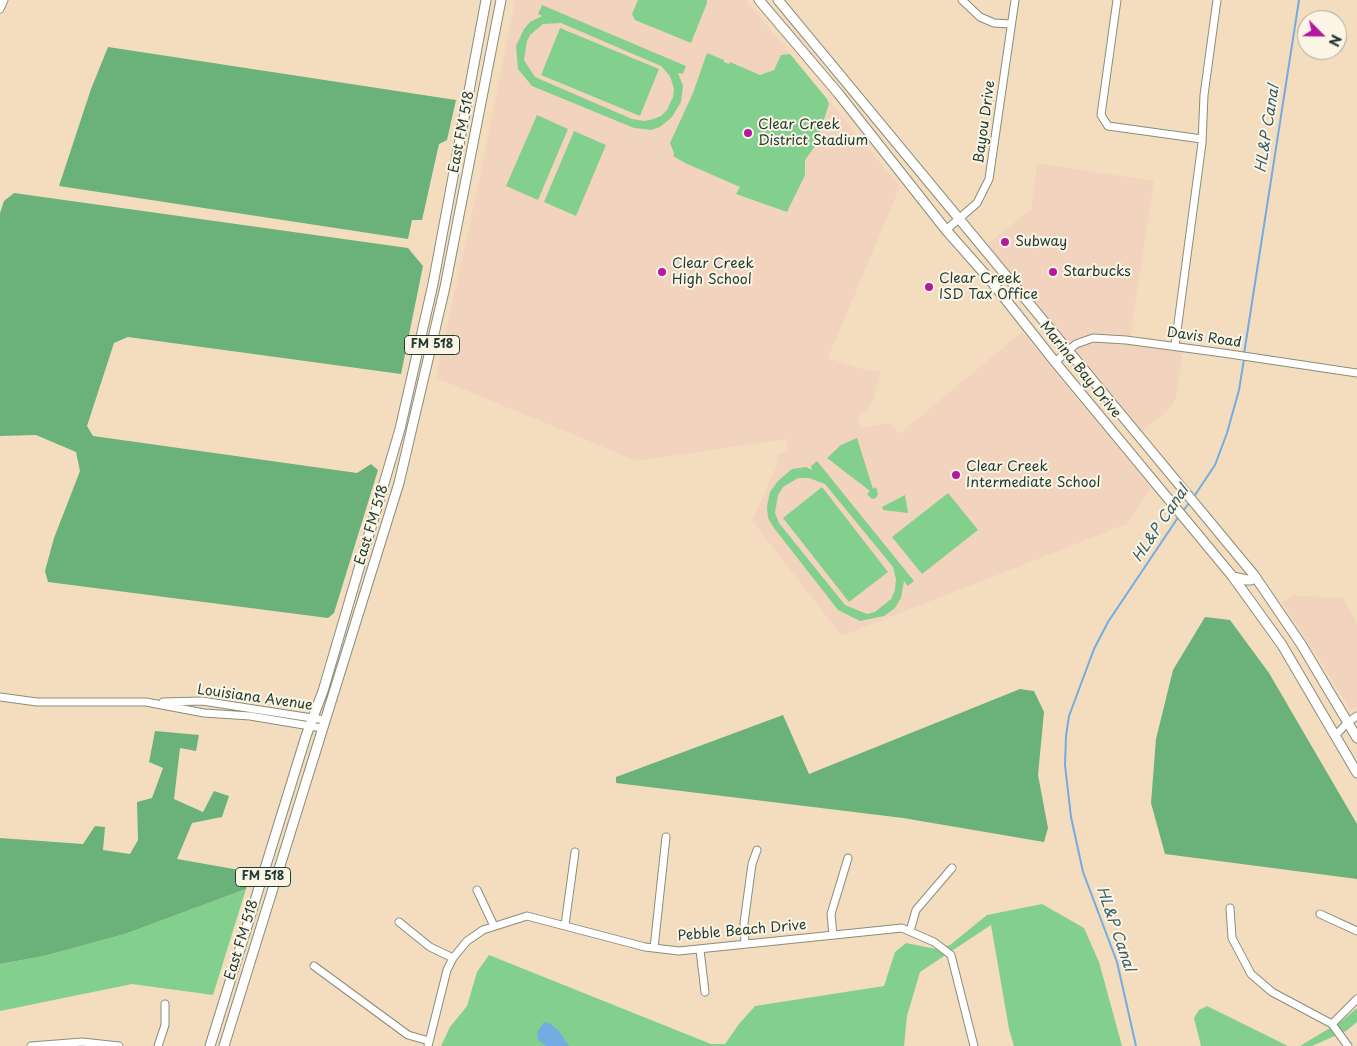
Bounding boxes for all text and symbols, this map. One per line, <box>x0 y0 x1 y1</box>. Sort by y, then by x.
north arrow <box>1297 10 1347 60</box>
text: N <box>1324 31 1347 50</box>
street label: Bayou Drive <box>971 79 999 165</box>
water label: HL&P Canal <box>1252 84 1284 174</box>
street label: East FM 518 <box>446 90 478 174</box>
place label: Clear Creek District Stadium <box>758 117 868 150</box>
marker: Clear Creek District Stadium <box>742 127 754 139</box>
place label: Subway <box>1015 234 1067 250</box>
marker: Subway <box>999 236 1011 248</box>
place label: Clear Creek High School <box>672 256 754 288</box>
place label: Starbucks <box>1063 264 1131 280</box>
marker: Clear Creek High School <box>656 266 668 278</box>
marker: Starbucks <box>1047 266 1059 278</box>
place label: Clear Creek ISD Tax Office <box>939 271 1038 304</box>
marker: Clear Creek ISD Tax Office <box>923 281 935 293</box>
street label: Marina Bay Drive <box>1036 318 1124 422</box>
street label: Davis Road <box>1166 324 1242 352</box>
road number: FM 518 <box>404 336 460 354</box>
place label: Clear Creek Intermediate School <box>966 459 1101 492</box>
marker: Clear Creek Intermediate School <box>950 469 962 481</box>
water label: HL&P Canal <box>1129 482 1193 566</box>
street label: East FM 518 <box>352 483 392 567</box>
street label: Louisiana Avenue <box>196 682 314 714</box>
road number: FM 518 <box>236 868 290 886</box>
water label: HL&P Canal <box>1092 884 1138 974</box>
street label: East FM 518 <box>222 898 262 982</box>
street label: Pebble Beach Drive <box>677 917 807 945</box>

